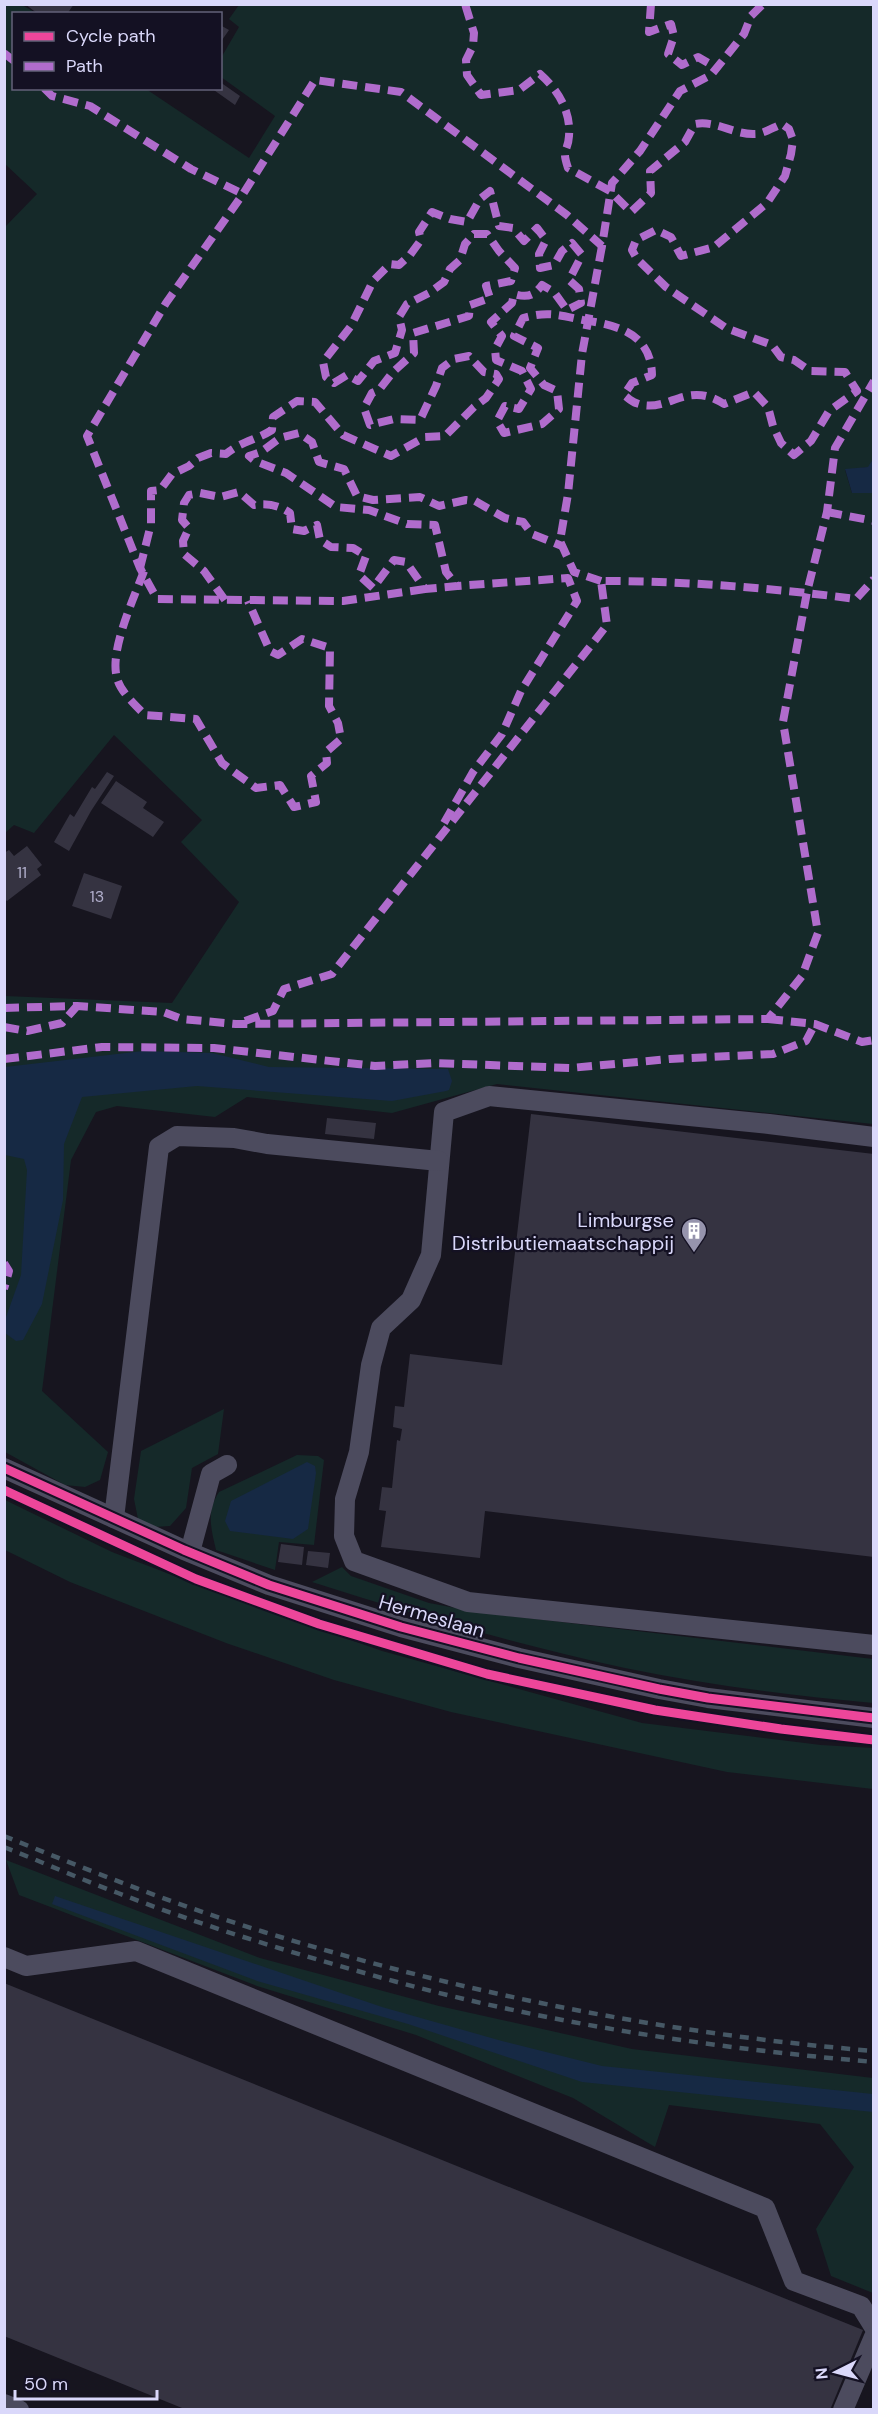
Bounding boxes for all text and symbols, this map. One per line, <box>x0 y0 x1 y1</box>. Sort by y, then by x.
legend <box>12 12 222 90</box>
text: Cycle path <box>66 24 156 48</box>
text: Path <box>66 54 103 78</box>
house number: 11 <box>17 862 27 883</box>
house number: 13 <box>90 886 104 907</box>
place label: Limburgse Distributiemaatschappij <box>452 1207 674 1256</box>
building icon: Limburgse Distributiemaatschappij <box>679 1216 709 1254</box>
street label: Hermeslaan <box>376 1588 488 1644</box>
north arrow <box>806 2342 866 2402</box>
scale bar <box>15 2363 158 2401</box>
text: N <box>811 2367 833 2380</box>
text: 50 m <box>24 2372 68 2396</box>

